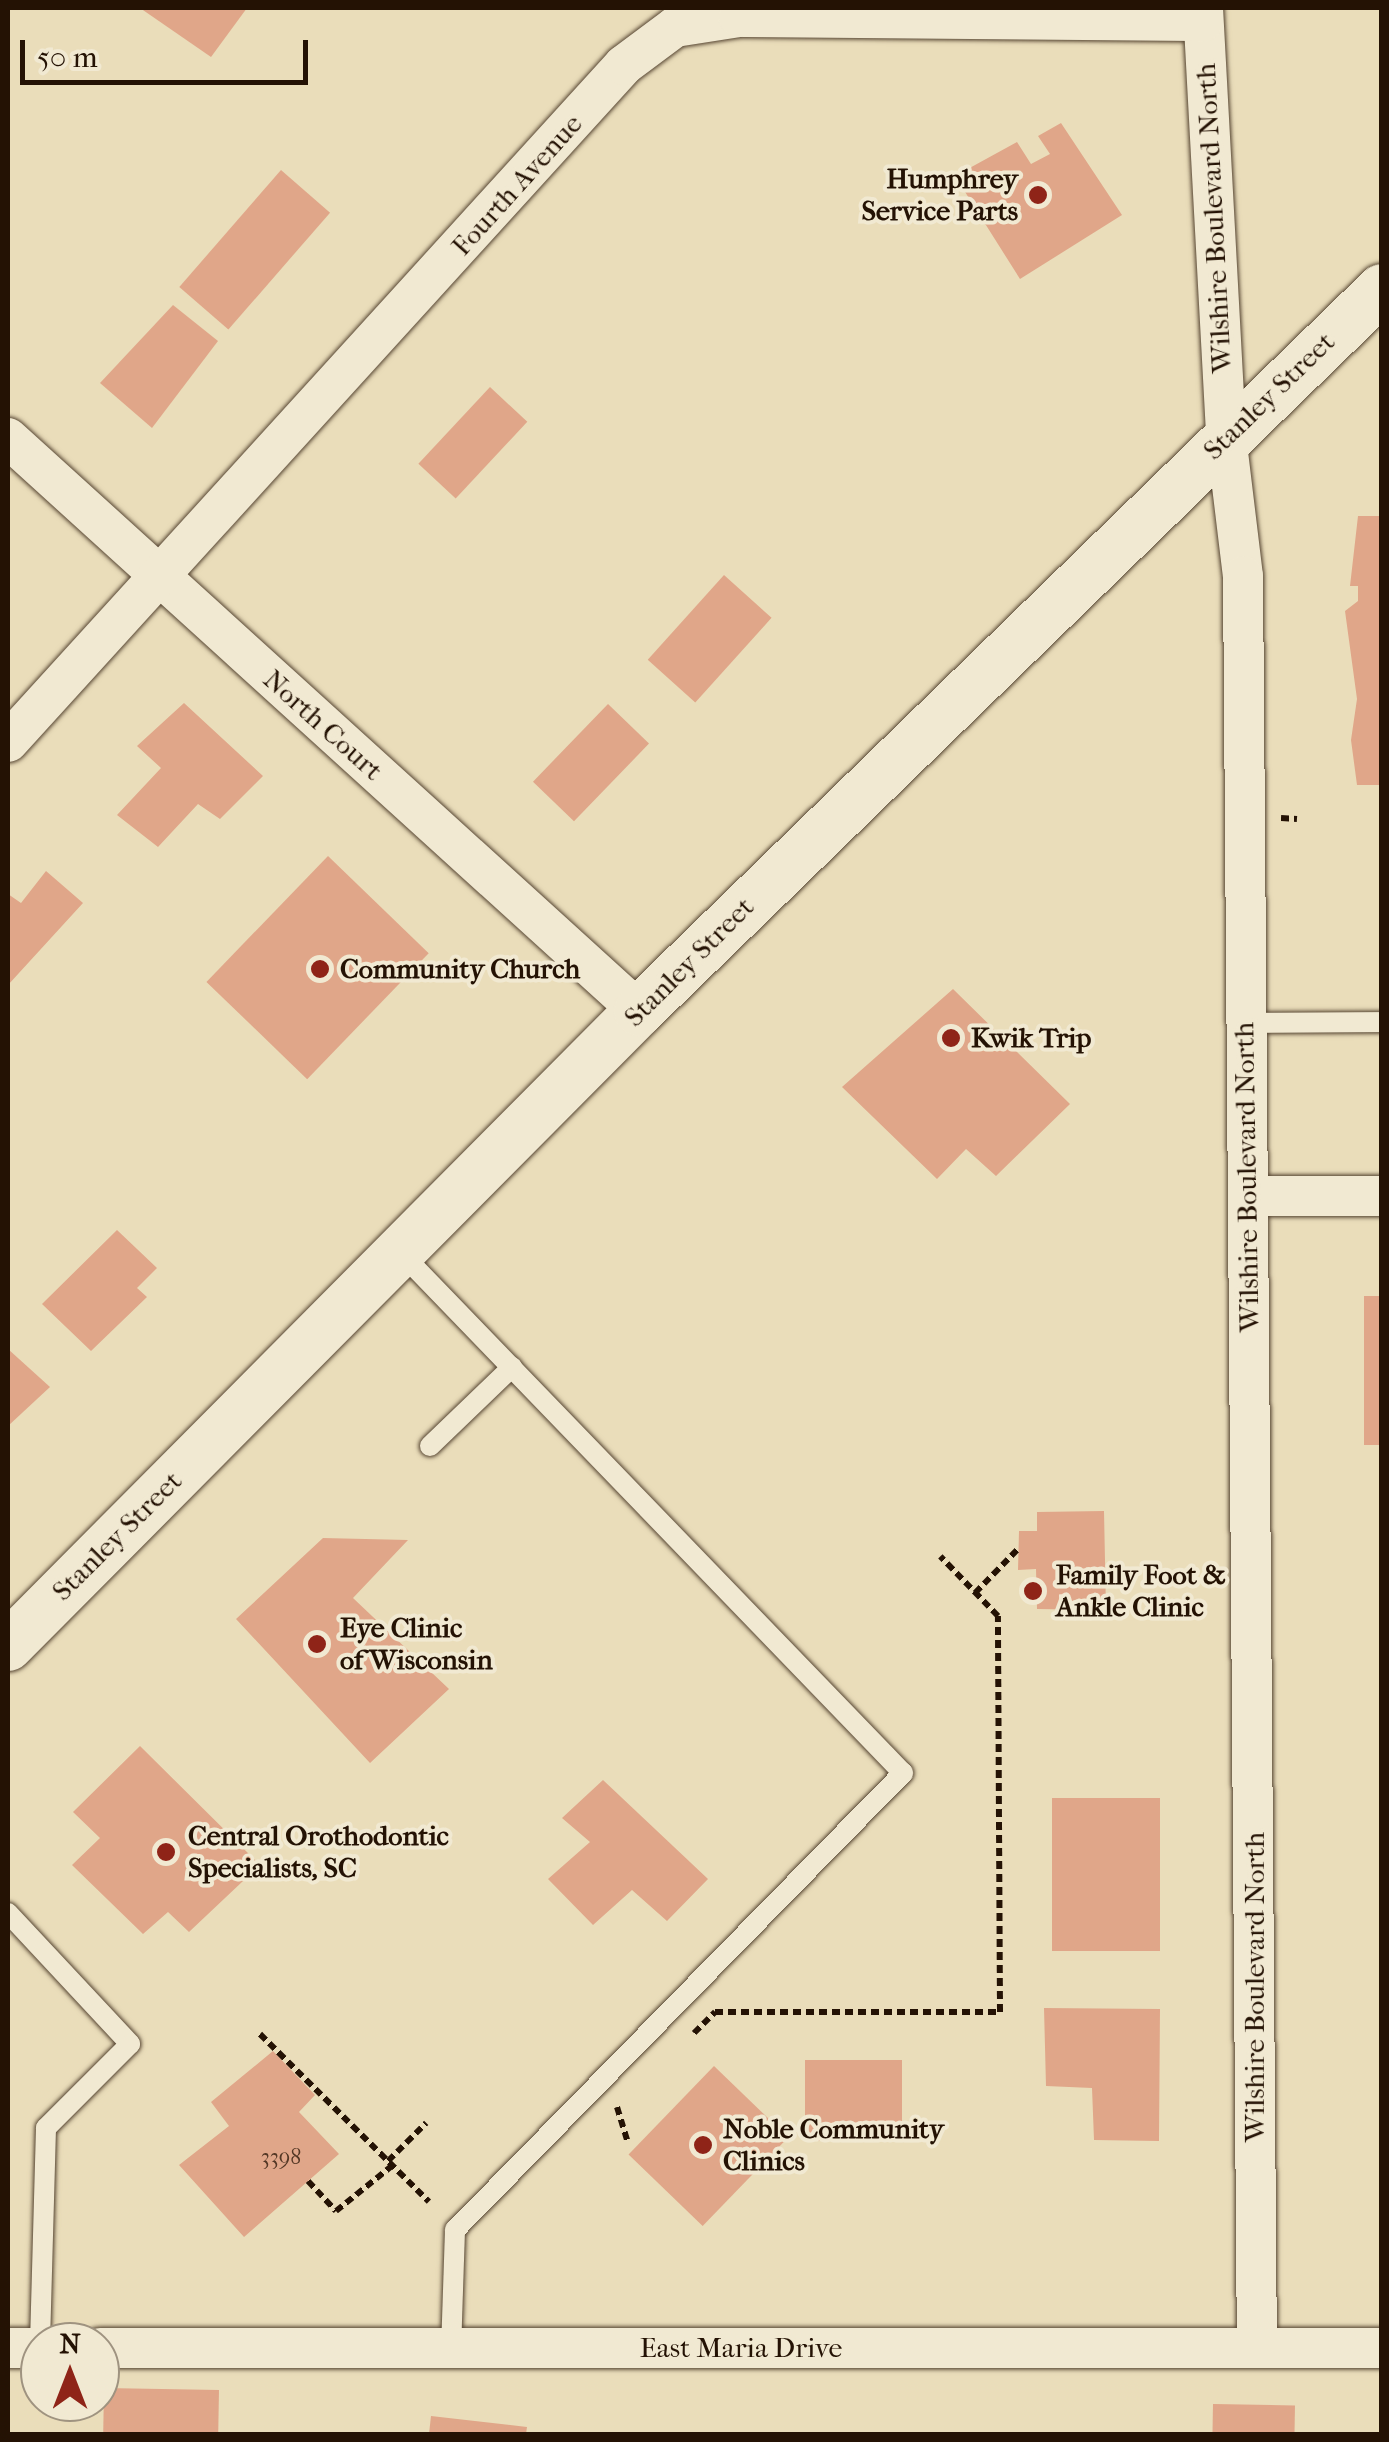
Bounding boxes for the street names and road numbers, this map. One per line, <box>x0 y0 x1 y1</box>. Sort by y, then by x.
street label: Wilshire Boulevard North <box>1189 62 1239 374</box>
street label: Fourth Avenue <box>445 107 589 263</box>
street label: Stanley Street <box>1196 325 1342 467</box>
street label: North Court <box>256 663 390 787</box>
street label: Stanley Street <box>617 890 761 1034</box>
street label: Wilshire Boulevard North <box>1227 1022 1267 1332</box>
street label: Stanley Street <box>45 1464 189 1608</box>
street label: Wilshire Boulevard North <box>1238 1832 1272 2142</box>
street label: East Maria Drive <box>640 2331 842 2365</box>

